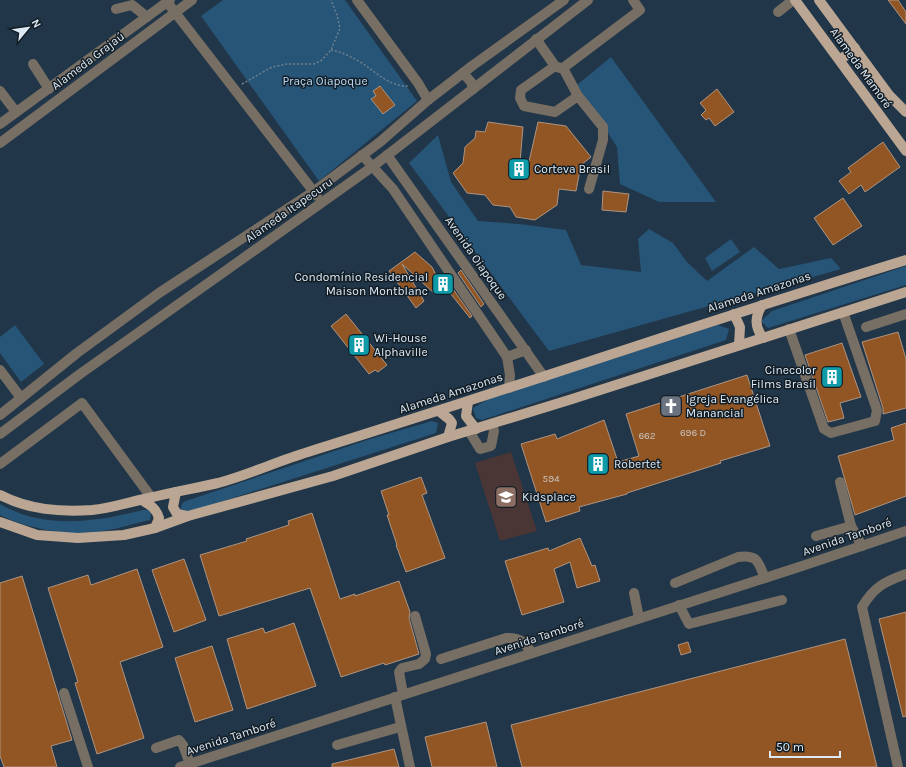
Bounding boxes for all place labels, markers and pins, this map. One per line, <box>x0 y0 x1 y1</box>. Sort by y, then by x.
building icon: Corteva Brasil <box>506 156 532 182</box>
place label: Corteva Brasil <box>534 162 610 176</box>
place label: Condomínio Residencial Maison Montblanc <box>295 270 428 298</box>
building icon: Condomínio Residencial Maison Montblanc <box>430 271 456 297</box>
place label: Wi-House Alphaville <box>374 331 428 359</box>
building icon: Wi-House Alphaville <box>346 332 372 358</box>
place label: Cinecolor Films Brasil <box>751 363 817 391</box>
building icon: Cinecolor Films Brasil <box>819 364 845 390</box>
place label: Igreja Evangélica Manancial <box>686 392 779 420</box>
church icon: Igreja Evangélica Manancial <box>658 393 684 419</box>
building icon: Robertet <box>585 451 611 477</box>
place label: Robertet <box>614 457 661 471</box>
school or university icon: Kidsplace <box>493 484 519 510</box>
place label: Kidsplace <box>522 490 576 504</box>

